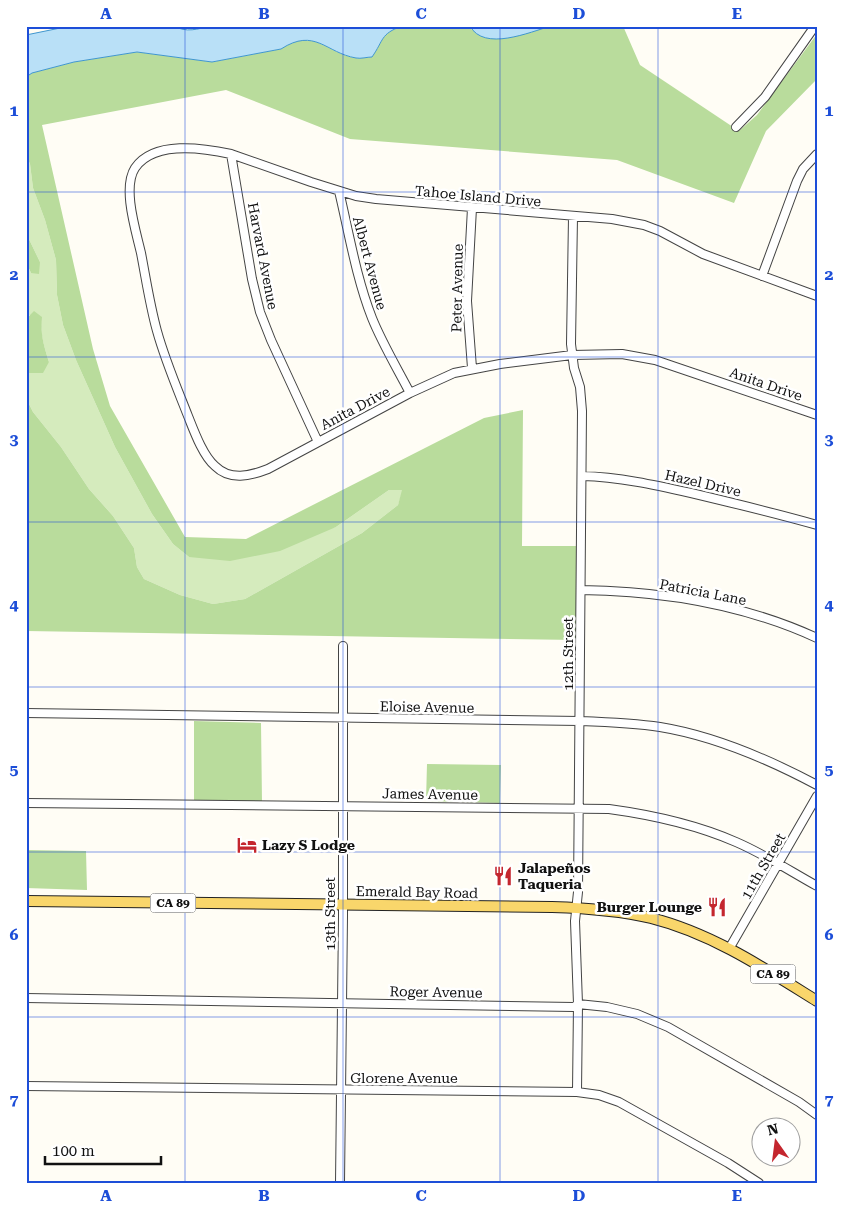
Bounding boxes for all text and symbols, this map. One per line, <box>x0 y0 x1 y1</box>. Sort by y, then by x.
text: A <box>100 4 112 23</box>
text: B <box>258 4 270 23</box>
text: C <box>415 4 427 23</box>
text: D <box>573 4 586 23</box>
text: E <box>732 4 742 23</box>
text: 1 <box>10 101 19 120</box>
text: 1 <box>825 101 834 120</box>
street label: Tahoe Island Drive <box>414 183 542 210</box>
street label: Harvard Avenue <box>245 201 281 311</box>
street label: Albert Avenue <box>350 215 390 312</box>
street label: Peter Avenue <box>448 243 466 332</box>
text: 2 <box>10 265 19 284</box>
text: 2 <box>825 265 834 284</box>
street label: Anita Drive <box>727 364 805 404</box>
street label: Anita Drive <box>318 383 393 433</box>
text: 3 <box>10 430 19 449</box>
text: 3 <box>825 430 834 449</box>
street label: Hazel Drive <box>663 466 743 500</box>
street label: Patricia Lane <box>658 576 748 608</box>
text: 4 <box>10 595 19 614</box>
text: 4 <box>825 595 834 614</box>
street label: 12th Street <box>560 617 576 691</box>
street label: Eloise Avenue <box>380 698 475 716</box>
text: 5 <box>10 760 19 779</box>
text: 5 <box>825 760 834 779</box>
street label: James Avenue <box>382 785 478 803</box>
street label: 11th Street <box>738 830 788 902</box>
hotel icon: Lazy S Lodge <box>236 834 258 856</box>
place label: Lazy S Lodge <box>262 837 355 853</box>
place label: Jalapeños Taqueria <box>518 860 590 892</box>
restaurant icon: Jalapeños Taqueria <box>492 865 514 887</box>
street label: 13th Street <box>322 877 338 951</box>
street label: Emerald Bay Road <box>356 883 478 901</box>
road number: CA 89 <box>150 894 196 912</box>
restaurant icon: Burger Lounge <box>706 896 728 918</box>
place label: Burger Lounge <box>597 899 702 915</box>
text: 6 <box>10 925 19 944</box>
text: 6 <box>825 925 834 944</box>
road number: CA 89 <box>750 964 796 984</box>
street label: Roger Avenue <box>389 983 483 1001</box>
street label: Glorene Avenue <box>350 1070 458 1086</box>
text: 7 <box>10 1090 19 1109</box>
text: 7 <box>825 1090 834 1109</box>
north arrow <box>750 1116 800 1166</box>
text: N <box>766 1120 780 1138</box>
scale bar <box>45 1134 161 1166</box>
text: 100 m <box>52 1142 95 1160</box>
text: A <box>100 1186 112 1205</box>
text: B <box>258 1186 270 1205</box>
text: C <box>415 1186 427 1205</box>
text: D <box>573 1186 586 1205</box>
text: E <box>732 1186 742 1205</box>

